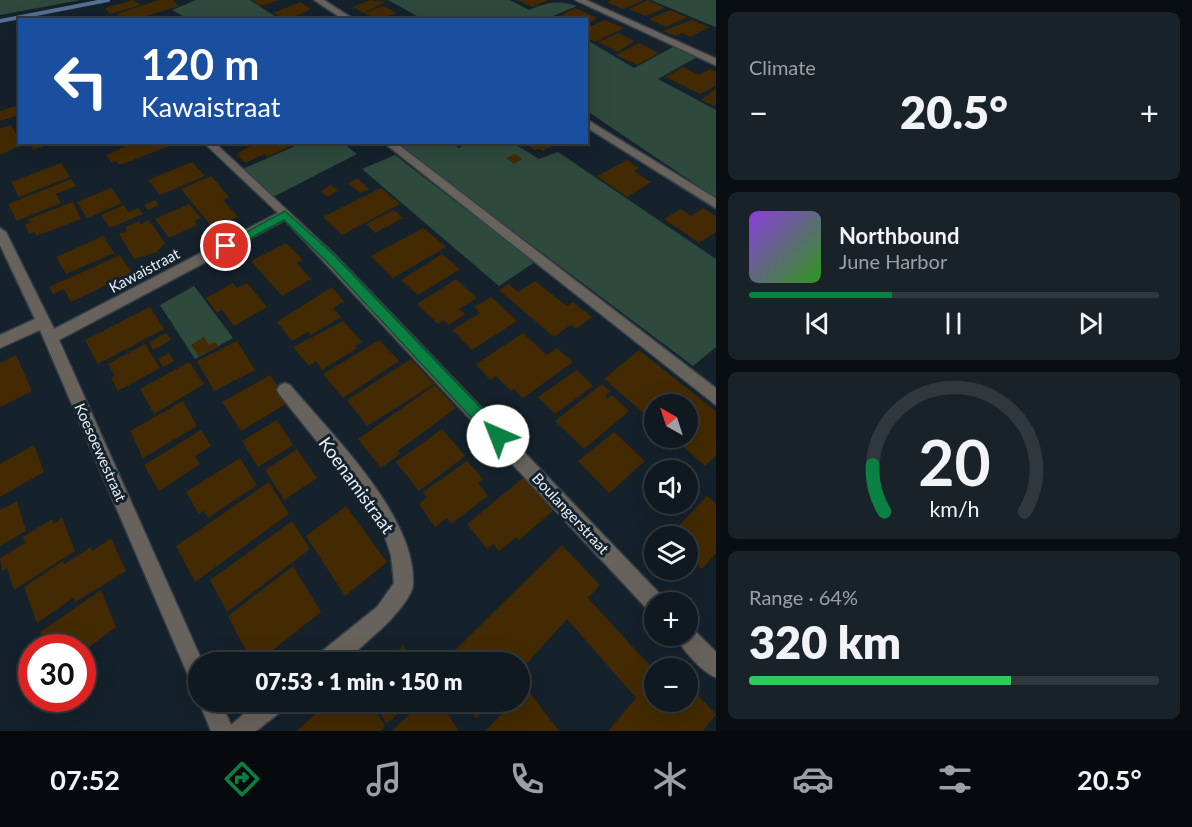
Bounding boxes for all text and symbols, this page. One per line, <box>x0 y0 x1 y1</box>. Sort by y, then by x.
text: 120 m <box>141 39 259 89</box>
icon: left <box>42 42 120 120</box>
text: Climate <box>749 55 816 79</box>
text: 20.5° <box>900 85 1008 139</box>
text: Kawaistraat <box>141 90 280 123</box>
text: − <box>749 92 768 132</box>
text: + <box>1140 92 1159 132</box>
pin <box>200 220 251 271</box>
text: Northbound <box>839 222 959 249</box>
icon: arrive <box>209 229 242 262</box>
street label: Kawaistraat <box>106 244 183 296</box>
text: June Harbor <box>839 249 947 273</box>
icon: previous <box>801 307 834 340</box>
icon: pause <box>937 307 970 340</box>
icon: next <box>1074 307 1107 340</box>
north arrow <box>644 394 698 448</box>
map controls <box>644 394 698 712</box>
street label: Koesoewestraat <box>71 400 131 504</box>
position arrow <box>466 404 530 468</box>
text: 20 <box>918 425 990 500</box>
street label: Koenamistraat <box>315 432 400 538</box>
button: sound <box>644 460 698 514</box>
street label: Boulangerstraat <box>529 469 614 558</box>
text: km/h <box>929 497 979 523</box>
button: layers <box>644 526 698 580</box>
text: Range · 64% <box>749 585 858 609</box>
button: + <box>644 592 698 646</box>
text: 320 km <box>749 615 901 669</box>
speed limit sign: 30 <box>18 634 96 712</box>
button: − <box>644 658 698 712</box>
text: 07:53 · 1 min · 150 m <box>256 668 462 695</box>
icon: directions <box>221 758 263 800</box>
icon: music <box>363 758 405 800</box>
icon: phone <box>506 758 548 800</box>
icon: climate <box>649 758 691 800</box>
icon: car <box>792 758 834 800</box>
icon: filters <box>934 758 976 800</box>
text: 07:52 <box>50 763 120 796</box>
text: 20.5° <box>1077 763 1142 796</box>

